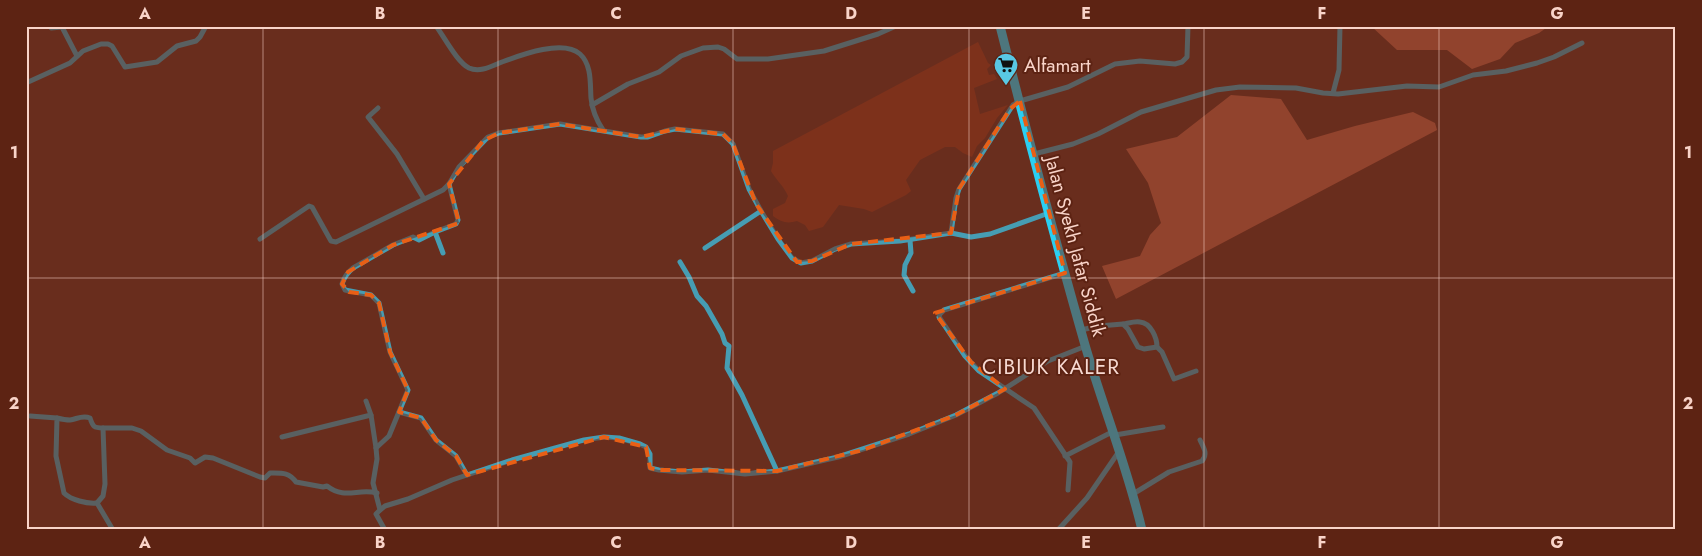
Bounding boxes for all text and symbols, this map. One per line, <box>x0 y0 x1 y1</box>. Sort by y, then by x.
text: A <box>138 2 151 25</box>
text: B <box>375 2 385 25</box>
text: C <box>610 2 622 25</box>
text: D <box>845 2 857 25</box>
text: E <box>1081 2 1091 25</box>
text: F <box>1318 2 1326 25</box>
text: G <box>1550 2 1564 25</box>
supermarket icon: Alfamart <box>993 52 1019 86</box>
place label: Alfamart <box>1024 52 1091 79</box>
text: 1 <box>10 141 18 164</box>
text: 1 <box>1684 141 1692 164</box>
street label: Jalan Syekh Jafar Siddik <box>1038 150 1113 340</box>
district label: CIBIUK KALER <box>982 352 1120 382</box>
text: 2 <box>9 392 19 415</box>
text: 2 <box>1683 392 1693 415</box>
text: A <box>138 531 151 554</box>
text: B <box>375 531 385 554</box>
text: C <box>610 531 622 554</box>
text: D <box>845 531 857 554</box>
text: E <box>1081 531 1091 554</box>
text: F <box>1318 531 1326 554</box>
text: G <box>1550 531 1564 554</box>

